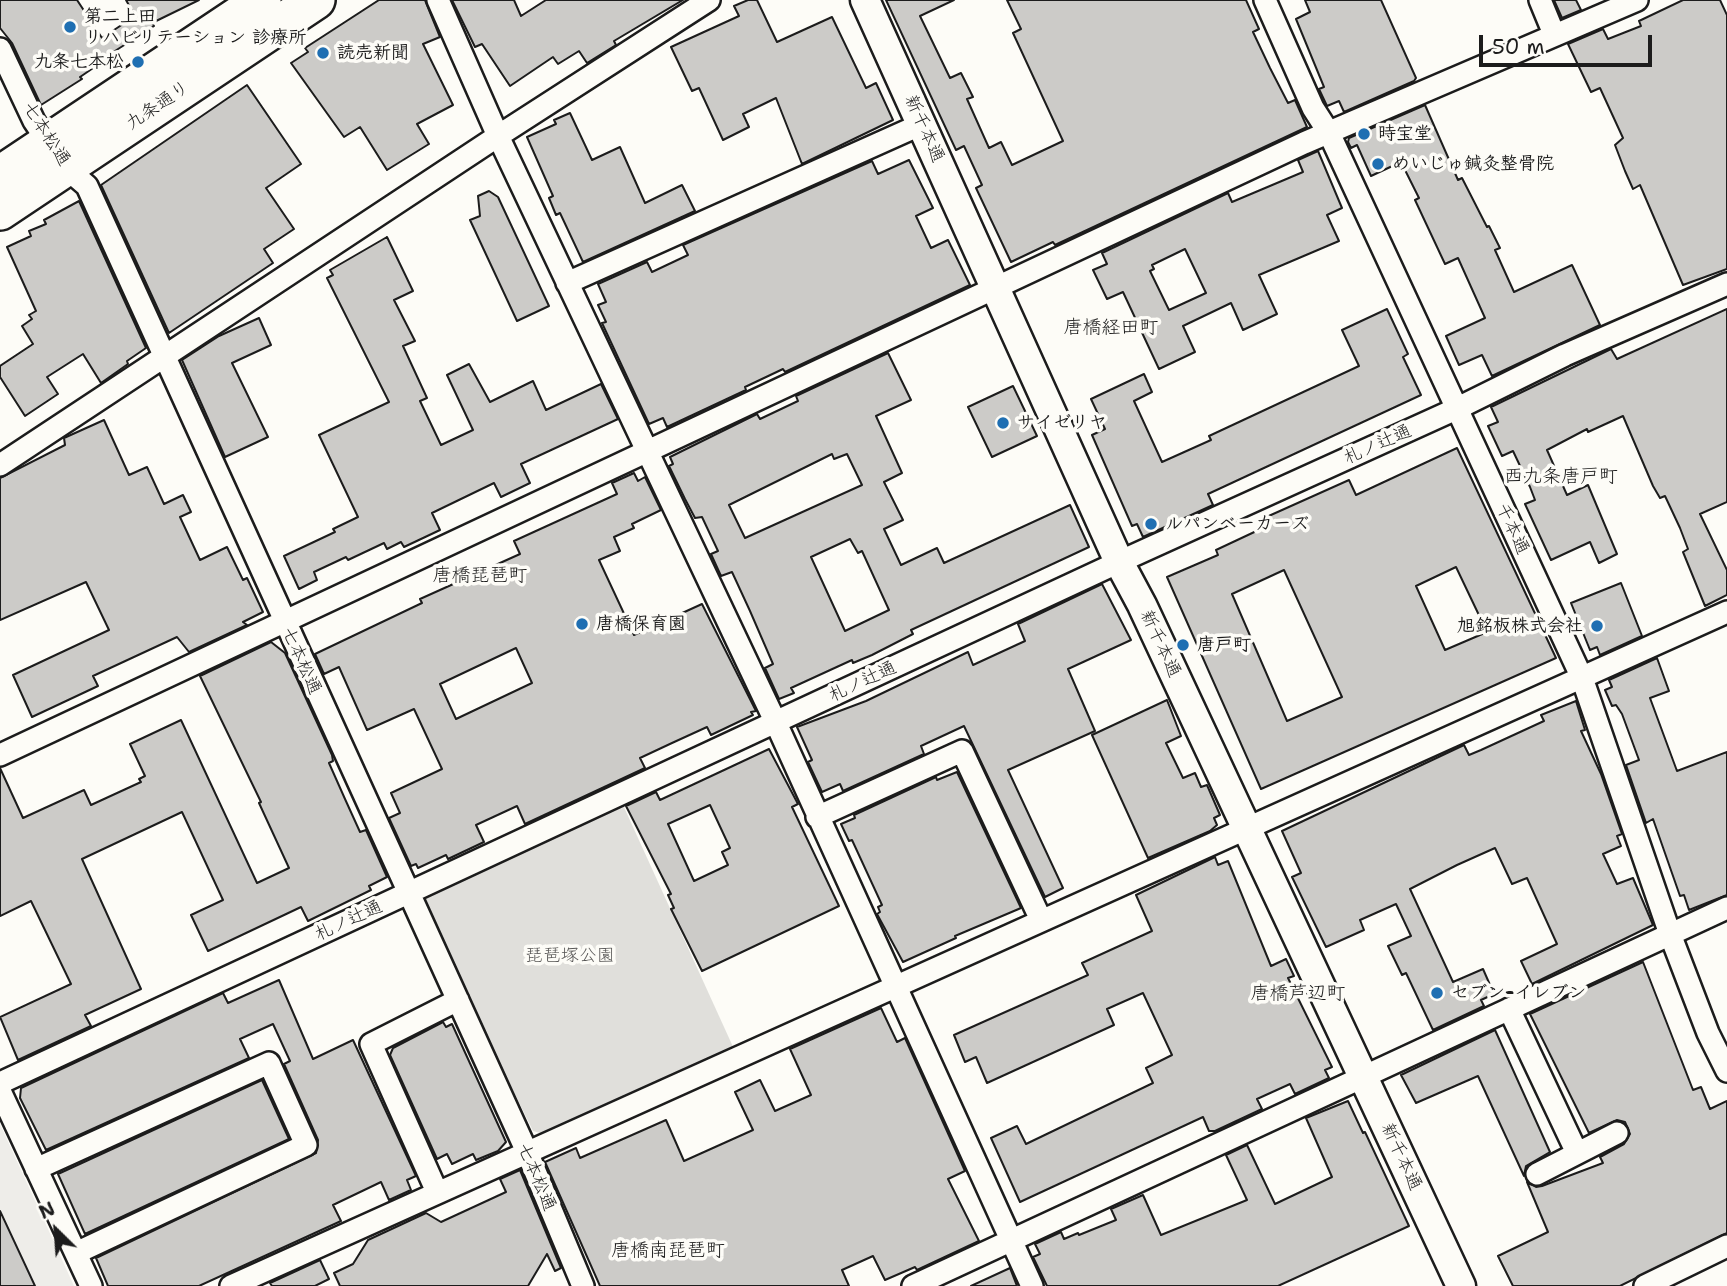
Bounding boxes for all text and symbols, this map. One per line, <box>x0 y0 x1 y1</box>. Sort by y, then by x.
place label: 第二上田 リハビリテーション 診療所 <box>84 6 306 48</box>
marker: 第二上田 リハビリテーション 診療所 <box>62 19 78 35</box>
scale bar <box>1482 21 1655 65</box>
text: 50 m <box>1492 33 1545 61</box>
place label: 読売新聞 <box>337 42 409 64</box>
marker: 読売新聞 <box>315 45 331 61</box>
place label: 九条七本松 <box>34 51 124 73</box>
marker: 九条七本松 <box>130 54 146 70</box>
street label: 九条通り <box>122 77 194 135</box>
street label: 新千本通 <box>899 92 949 166</box>
street label: 七本松通 <box>17 98 75 170</box>
place label: 時宝堂 <box>1378 123 1432 145</box>
marker: 時宝堂 <box>1356 126 1372 142</box>
place label: めいじゅ鍼灸整骨院 <box>1392 153 1554 175</box>
marker: めいじゅ鍼灸整骨院 <box>1370 156 1386 172</box>
district label: 唐橋経田町 <box>1064 317 1158 339</box>
place label: サイゼリヤ <box>1017 412 1107 434</box>
marker: サイゼリヤ <box>995 415 1011 431</box>
street label: 札ノ辻通 <box>1341 420 1415 470</box>
district label: 西九条唐戸町 <box>1504 466 1618 488</box>
street label: 千本通 <box>1491 500 1533 558</box>
place label: ルパンベーカーズ <box>1165 513 1309 535</box>
marker: ルパンベーカーズ <box>1143 516 1159 532</box>
district label: 唐橋琵琶町 <box>433 565 527 587</box>
street label: 新千本通 <box>1135 607 1185 681</box>
place label: 唐橋保育園 <box>596 613 686 635</box>
place label: 旭銘板株式会社 <box>1457 615 1583 637</box>
marker: 唐橋保育園 <box>574 616 590 632</box>
marker: 旭銘板株式会社 <box>1589 618 1605 634</box>
street label: 七本松通 <box>276 624 326 698</box>
place label: 唐戸町 <box>1197 634 1251 656</box>
marker: 唐戸町 <box>1175 637 1191 653</box>
street label: 札ノ辻通 <box>826 657 900 707</box>
street label: 札ノ辻通 <box>312 896 386 946</box>
park label: 琵琶塚公園 <box>525 945 615 967</box>
place label: セブン-イレブン <box>1451 982 1586 1004</box>
district label: 唐橋芦辺町 <box>1251 983 1345 1005</box>
marker: セブン-イレブン <box>1429 985 1445 1001</box>
street label: 新千本通 <box>1376 1120 1426 1194</box>
street label: 七本松通 <box>512 1140 560 1214</box>
north arrow <box>21 1195 91 1265</box>
text: N <box>35 1196 59 1225</box>
district label: 唐橋南琵琶町 <box>611 1240 725 1262</box>

